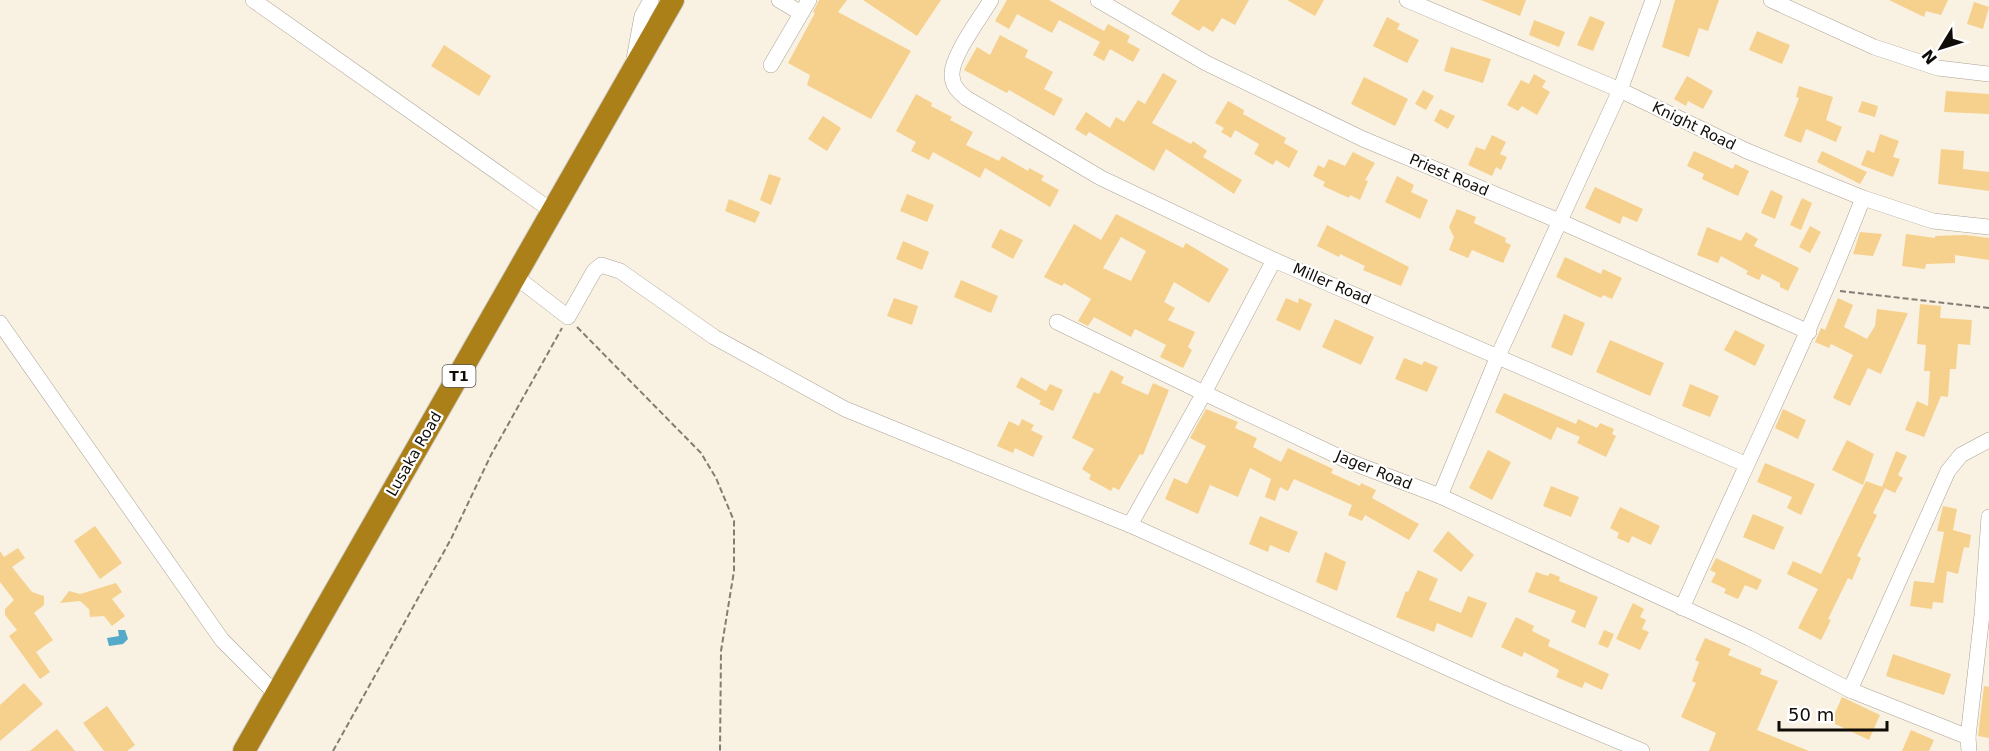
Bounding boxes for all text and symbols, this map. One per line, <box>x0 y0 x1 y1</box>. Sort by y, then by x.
north arrow <box>1911 18 1971 78</box>
text: N <box>1918 46 1941 68</box>
street label: Knight Road <box>1649 98 1739 154</box>
street label: Priest Road <box>1407 150 1491 200</box>
street label: Miller Road <box>1290 259 1374 309</box>
road number: T1 <box>442 365 476 387</box>
street label: Lusaka Road <box>383 409 445 499</box>
street label: Jager Road <box>1332 446 1415 494</box>
scale bar <box>1779 694 1887 732</box>
text: 50 m <box>1788 704 1834 725</box>

